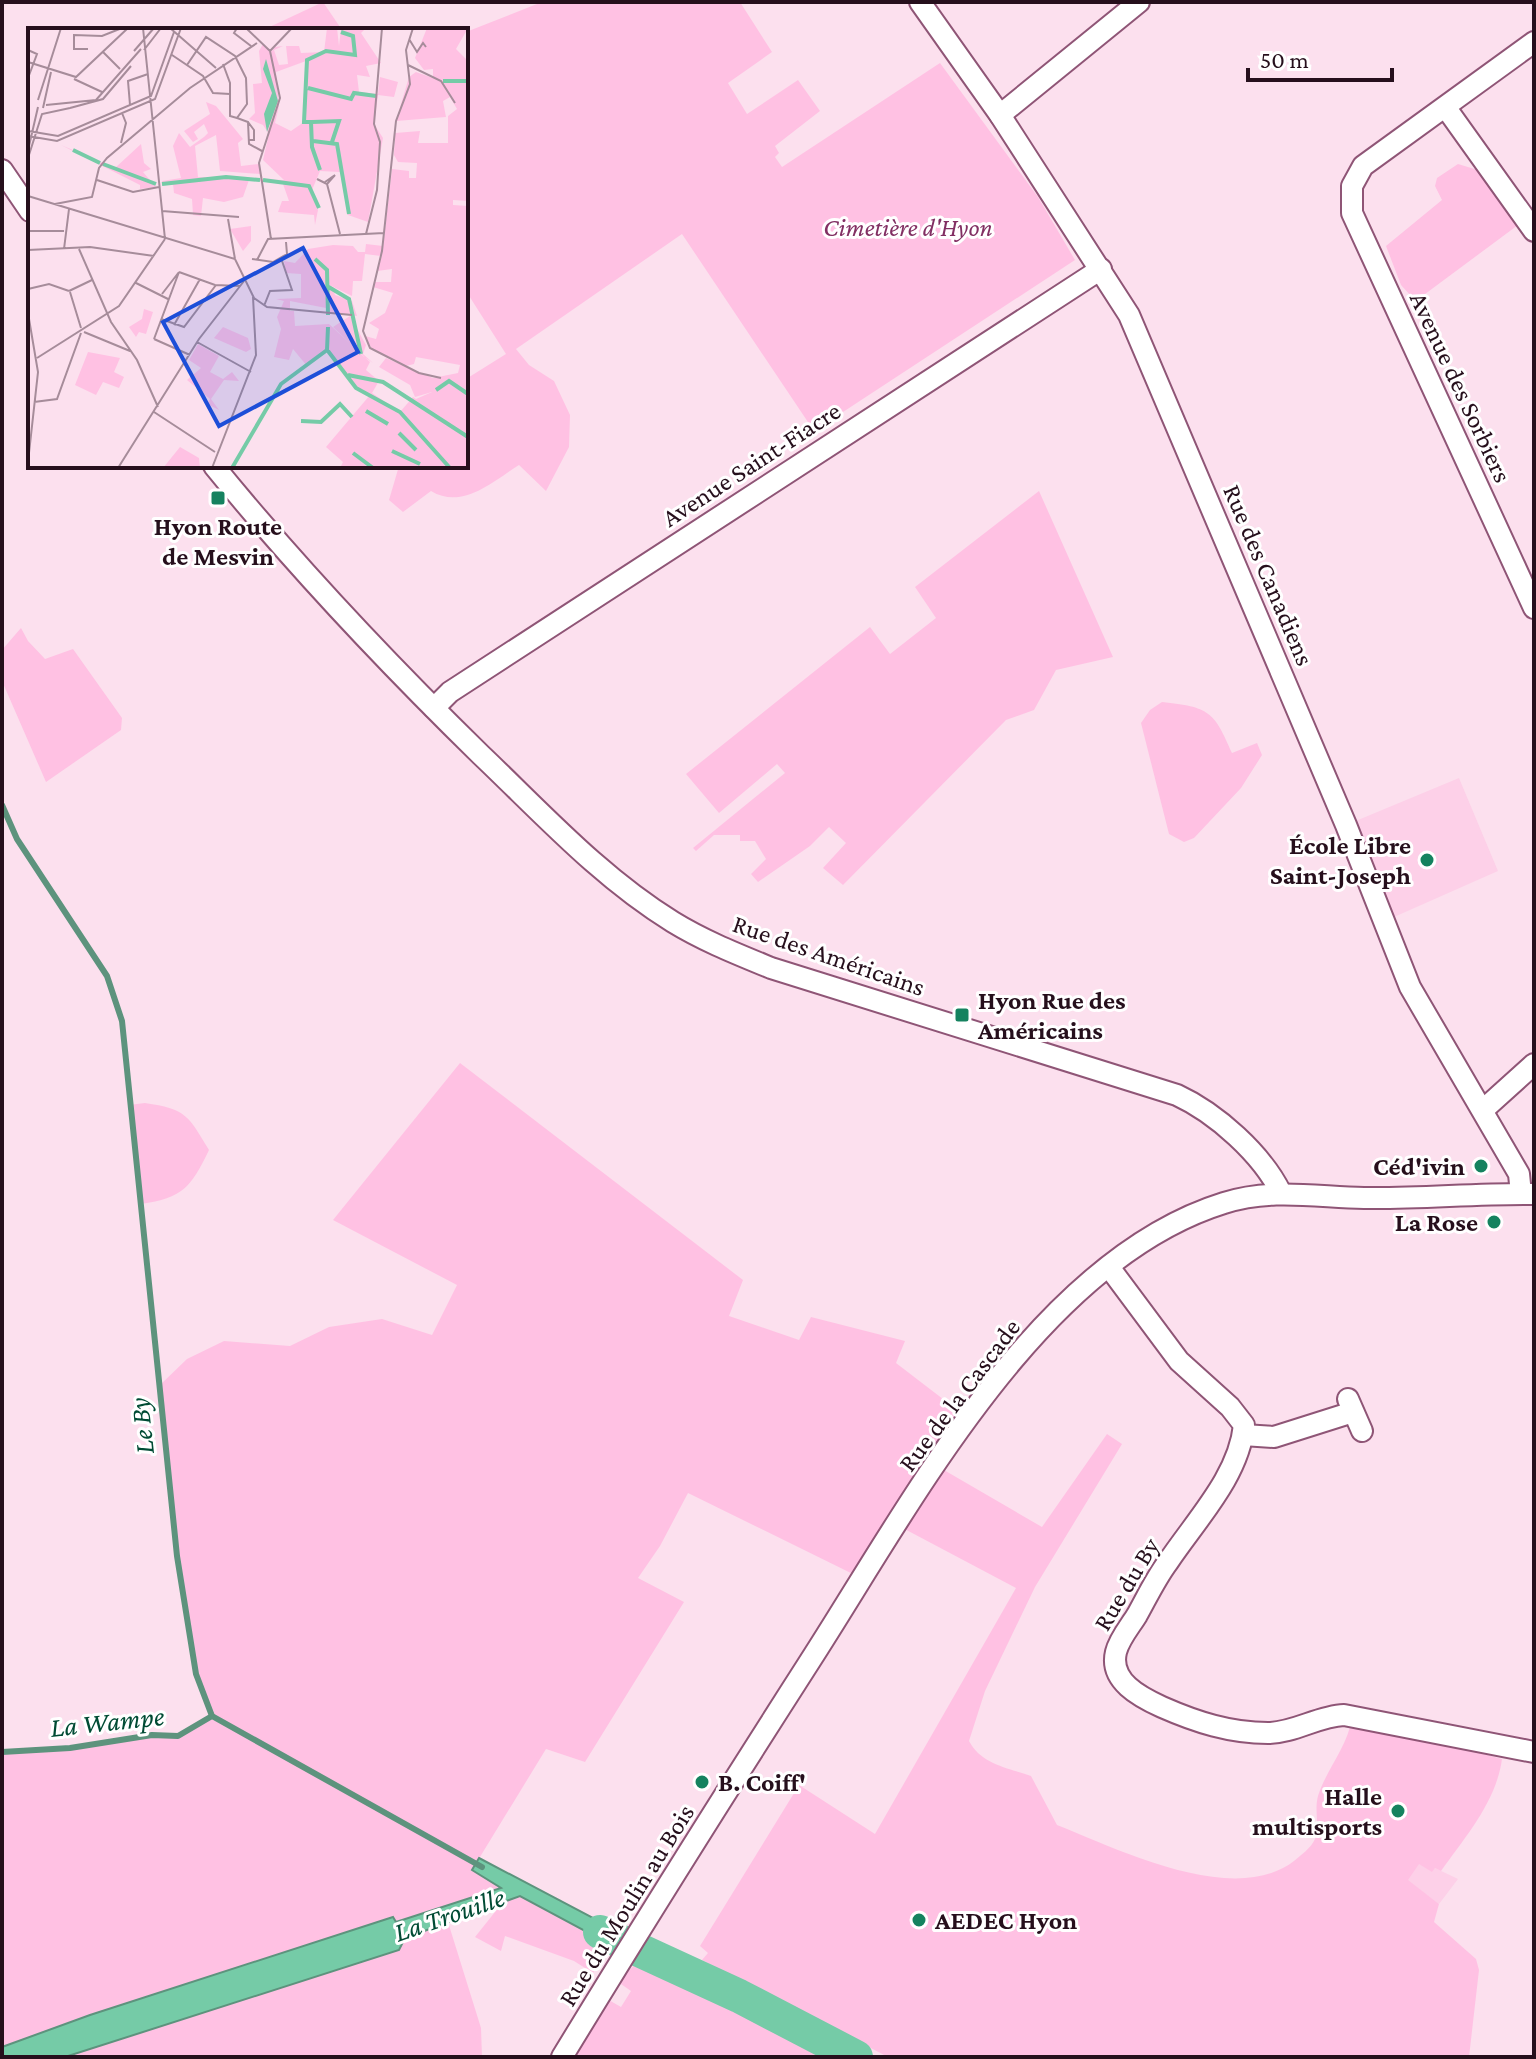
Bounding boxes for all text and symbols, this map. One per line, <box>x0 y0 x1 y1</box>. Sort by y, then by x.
inset map <box>28 28 468 468</box>
scale bar <box>1248 32 1392 82</box>
text: 50 m <box>1260 46 1309 73</box>
park label: Cimetière d'Hyon <box>823 213 993 242</box>
street label: Avenue des Sorbiers <box>1404 287 1517 487</box>
street label: Avenue Saint-Fiacre <box>657 396 846 533</box>
street label: Rue des Canadiens <box>1217 480 1320 670</box>
marker: Hyon Route de Mesvin <box>209 489 227 507</box>
place label: Hyon Route de Mesvin <box>154 512 282 571</box>
place label: École Libre Saint-Joseph <box>1270 831 1411 890</box>
marker: École Libre Saint-Joseph <box>1418 851 1436 869</box>
street label: Rue des Américains <box>729 909 929 1002</box>
place label: Hyon Rue des Américains <box>977 986 1126 1045</box>
marker: Hyon Rue des Américains <box>953 1006 971 1024</box>
place label: Céd'ivin <box>1373 1152 1465 1181</box>
marker: Céd'ivin <box>1472 1157 1490 1175</box>
place label: La Rose <box>1395 1208 1478 1237</box>
marker: La Rose <box>1485 1213 1503 1231</box>
street label: Rue de la Cascade <box>893 1313 1026 1477</box>
water label: Le By <box>123 1396 160 1456</box>
street label: Rue du By <box>1088 1532 1166 1636</box>
water label: La Wampe <box>49 1700 166 1743</box>
place label: B. Coiff' <box>718 1768 806 1797</box>
marker: B. Coiff' <box>693 1773 711 1791</box>
place label: Halle multisports <box>1252 1782 1382 1841</box>
street label: Rue du Moulin au Bois <box>553 1799 700 2011</box>
marker: Halle multisports <box>1389 1802 1407 1820</box>
water label: La Trouille <box>390 1881 509 1948</box>
place label: AEDEC Hyon <box>934 1906 1077 1935</box>
marker: AEDEC Hyon <box>910 1911 928 1929</box>

